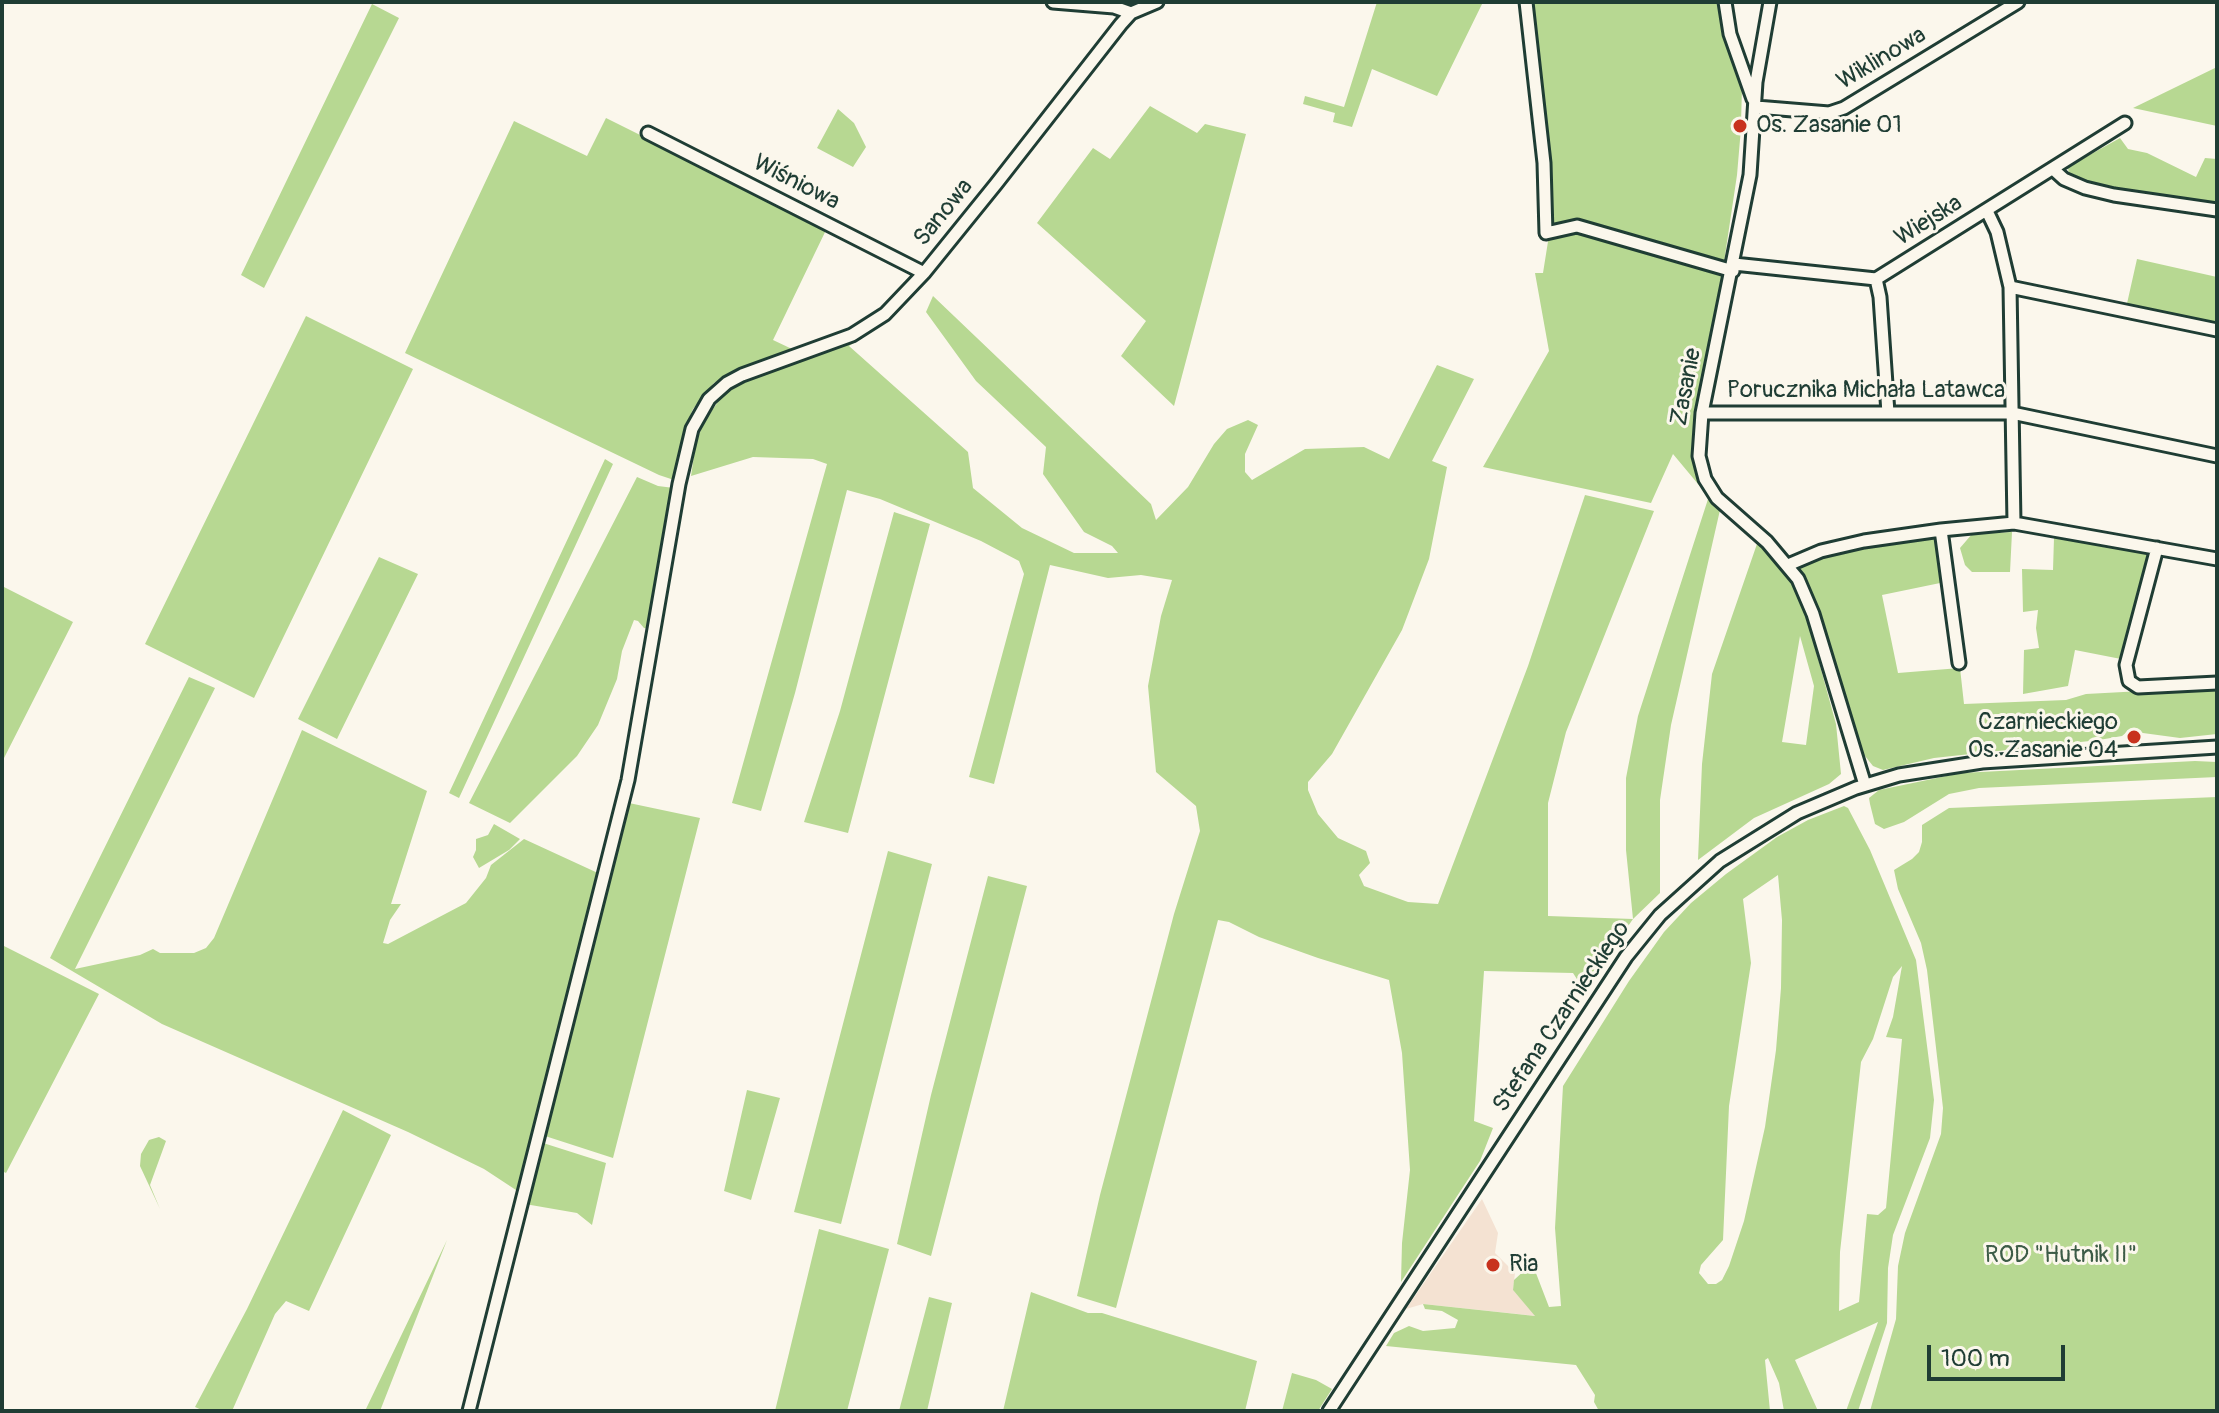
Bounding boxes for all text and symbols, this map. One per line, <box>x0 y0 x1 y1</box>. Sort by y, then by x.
street label: Wiklinowa <box>1832 21 1932 97</box>
place label: Os. Zasanie 01 <box>1756 112 1902 140</box>
marker: Os. Zasanie 01 <box>1731 117 1749 135</box>
street label: Wiśniowa <box>748 149 844 217</box>
street label: Sanowa <box>908 173 980 253</box>
street label: Wiejska <box>1890 189 1968 253</box>
street label: Zasanie <box>1665 346 1709 428</box>
street label: Porucznika Michała Latawca <box>1727 377 2005 405</box>
place label: Czarnieckiego Os. Zasanie 04 <box>1968 709 2118 765</box>
marker: Czarnieckiego Os. Zasanie 04 <box>2125 728 2143 746</box>
street label: Stefana Czarnieckiego <box>1487 916 1637 1118</box>
park label: ROD "Hutnik II" <box>1985 1242 2137 1270</box>
place label: Ria <box>1509 1251 1538 1279</box>
marker: Ria <box>1484 1256 1502 1274</box>
scale bar <box>1931 1329 2069 1379</box>
text: 100 m <box>1941 1344 2010 1373</box>

